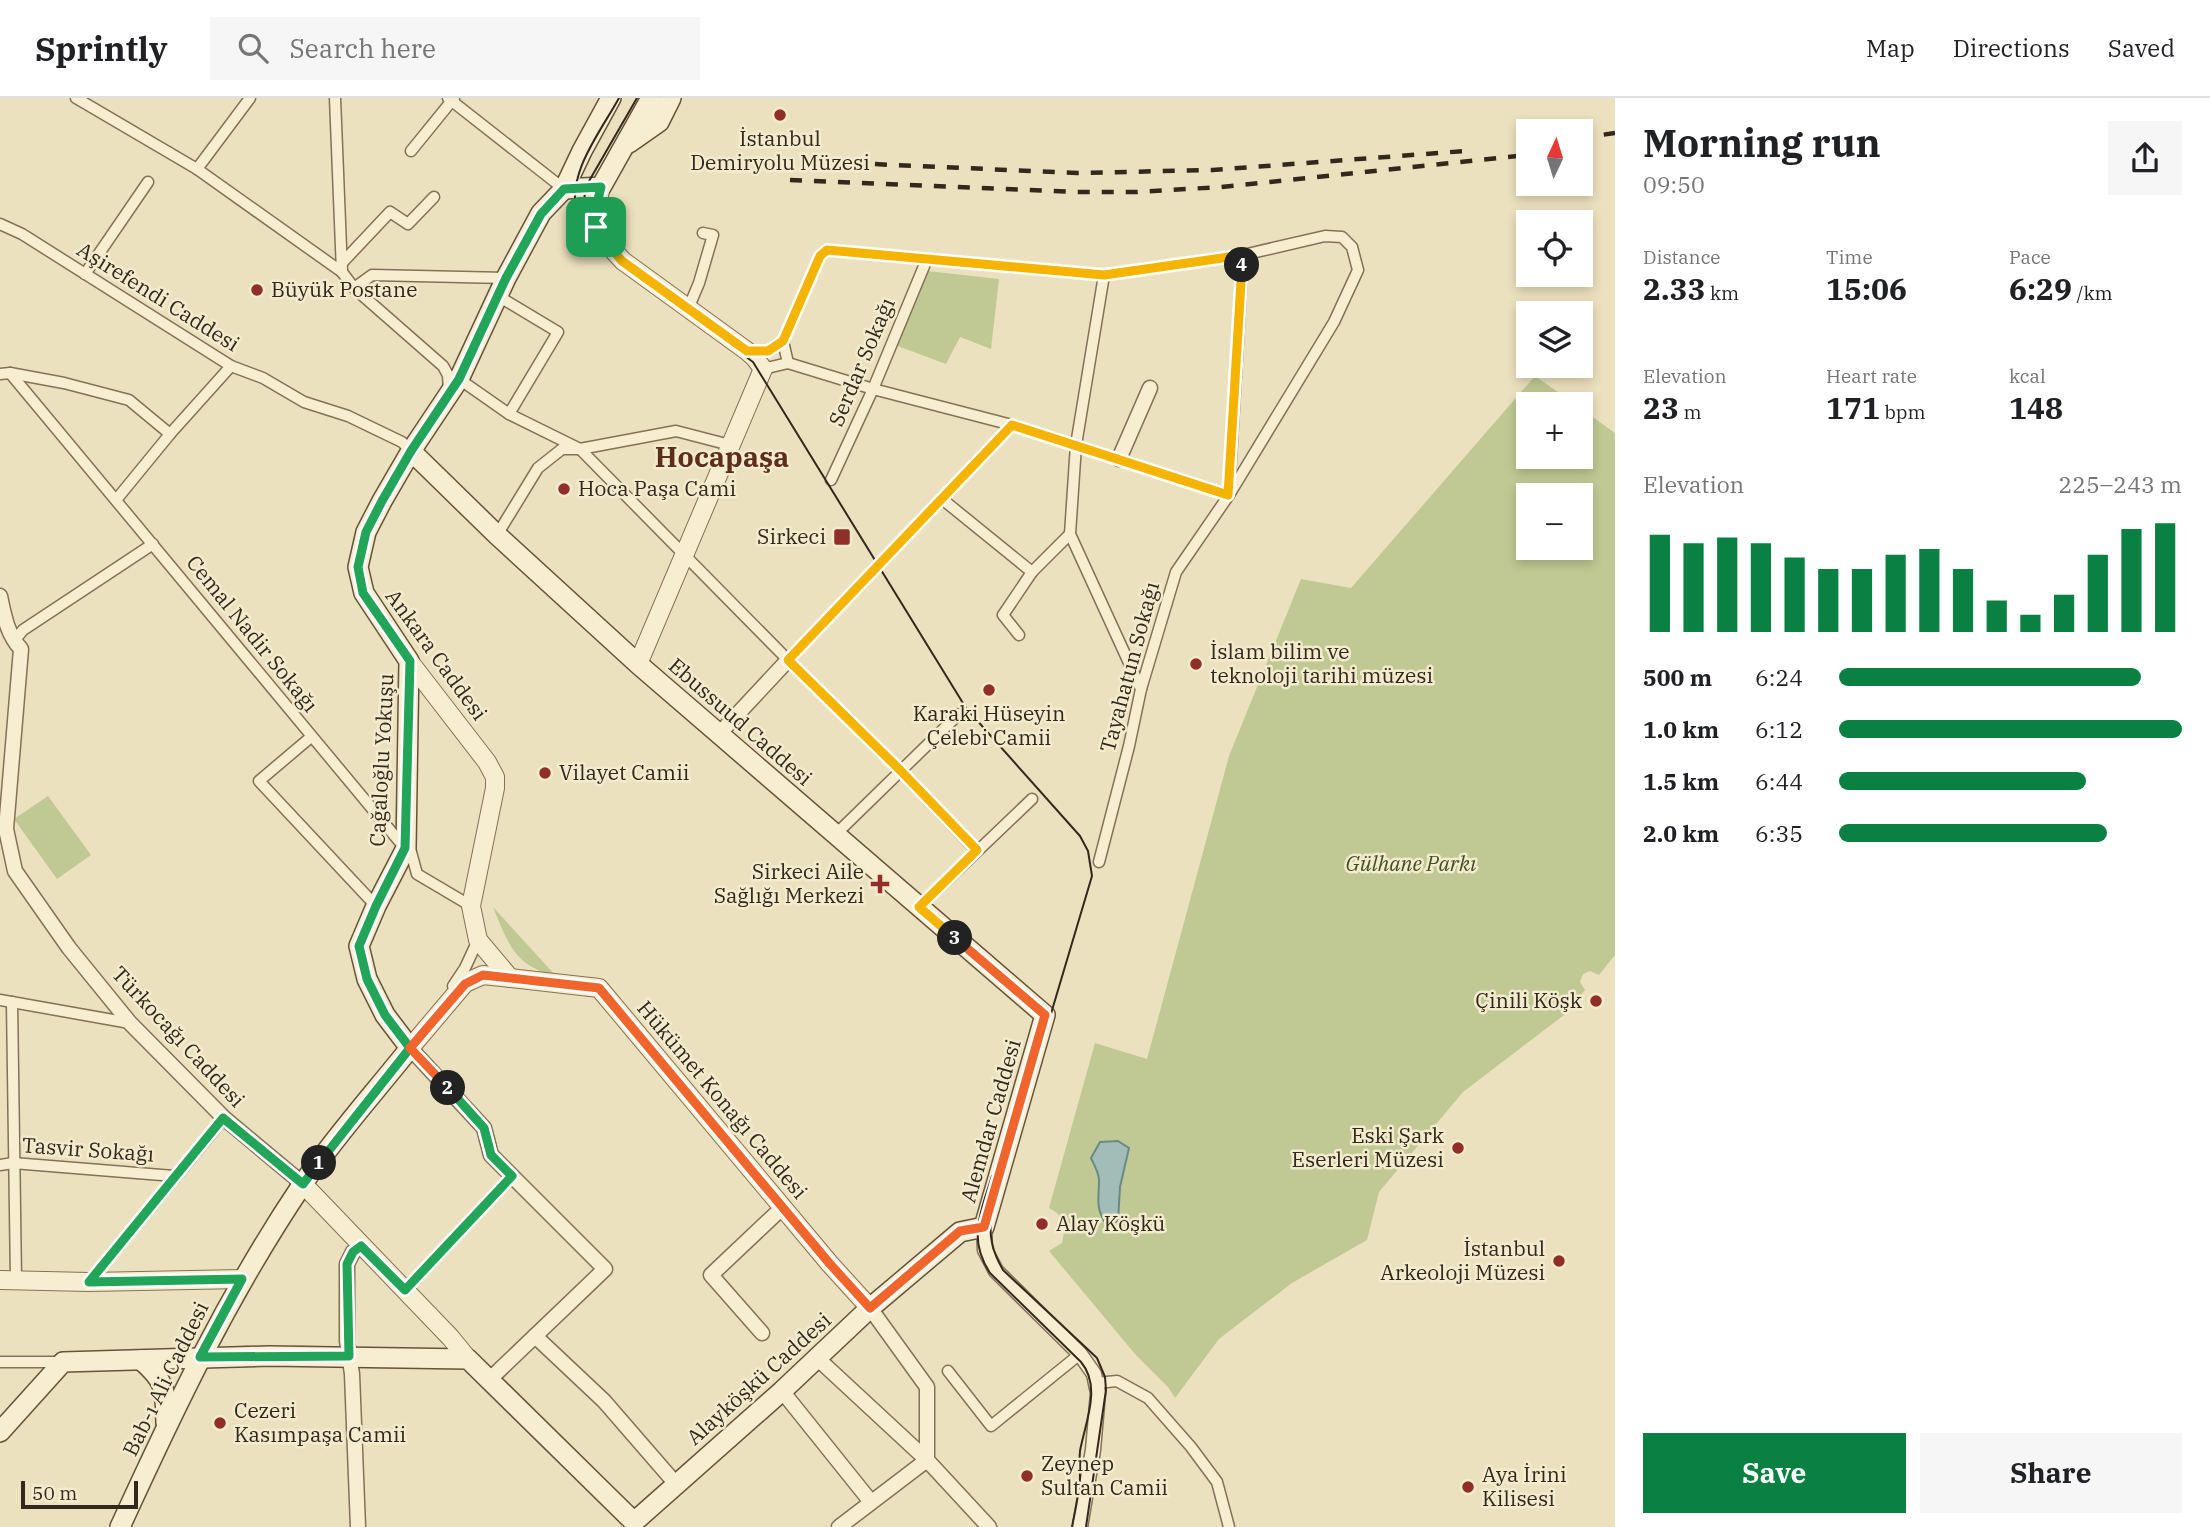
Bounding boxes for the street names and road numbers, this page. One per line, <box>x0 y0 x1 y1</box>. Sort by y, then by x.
street label: Aşirefendi Caddesi <box>72 235 245 357</box>
street label: Serdar Sokağı <box>821 293 901 430</box>
street label: Cemal Nadir Sokağı <box>181 549 325 718</box>
street label: Tayahatun Sokağı <box>1093 578 1165 755</box>
street label: Ankara Caddesi <box>380 583 494 726</box>
street label: Ebussuud Caddesi <box>663 651 818 791</box>
street label: Cağaloğlu Yokuşu <box>362 673 400 847</box>
street label: Türkocağı Caddesi <box>106 960 251 1113</box>
street label: Hükümet Konağı Caddesi <box>632 994 814 1204</box>
street label: Alemdar Caddesi <box>953 1036 1027 1206</box>
street label: Tasvir Sokağı <box>21 1130 155 1168</box>
street label: Bab-ı Ali Caddesi <box>116 1297 215 1460</box>
street label: Alayköşkü Caddesi <box>680 1306 837 1451</box>

